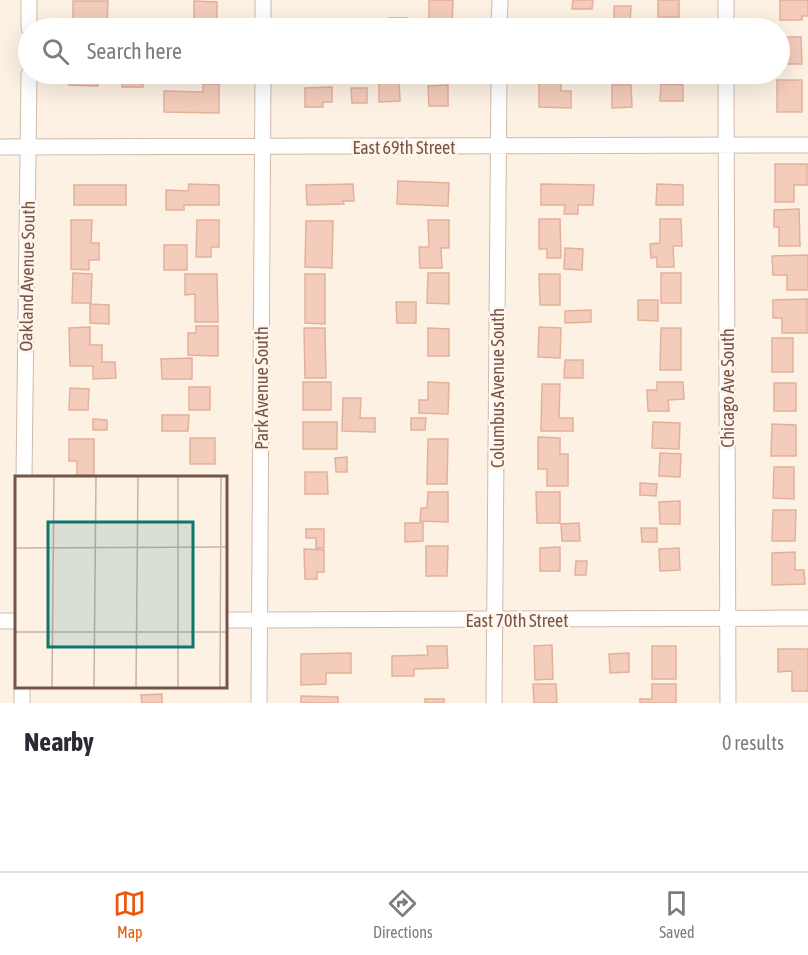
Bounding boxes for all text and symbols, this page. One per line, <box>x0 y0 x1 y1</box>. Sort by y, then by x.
search box <box>18 18 790 84</box>
icon: search <box>39 35 72 68</box>
text: Search here <box>87 38 182 64</box>
street label: East 69th Street <box>353 137 455 158</box>
street label: Oakland Avenue South <box>15 201 39 351</box>
street label: Columbus Avenue South <box>487 308 508 468</box>
street label: Park Avenue South <box>251 326 272 450</box>
street label: Chicago Ave South <box>717 328 738 448</box>
inset map <box>15 476 226 688</box>
street label: East 70th Street <box>466 610 568 631</box>
text: Nearby <box>24 727 94 757</box>
text: 0 results <box>722 731 784 754</box>
tab: Map <box>113 887 146 941</box>
tab: Directions <box>373 887 433 941</box>
tab: Saved <box>659 887 695 941</box>

